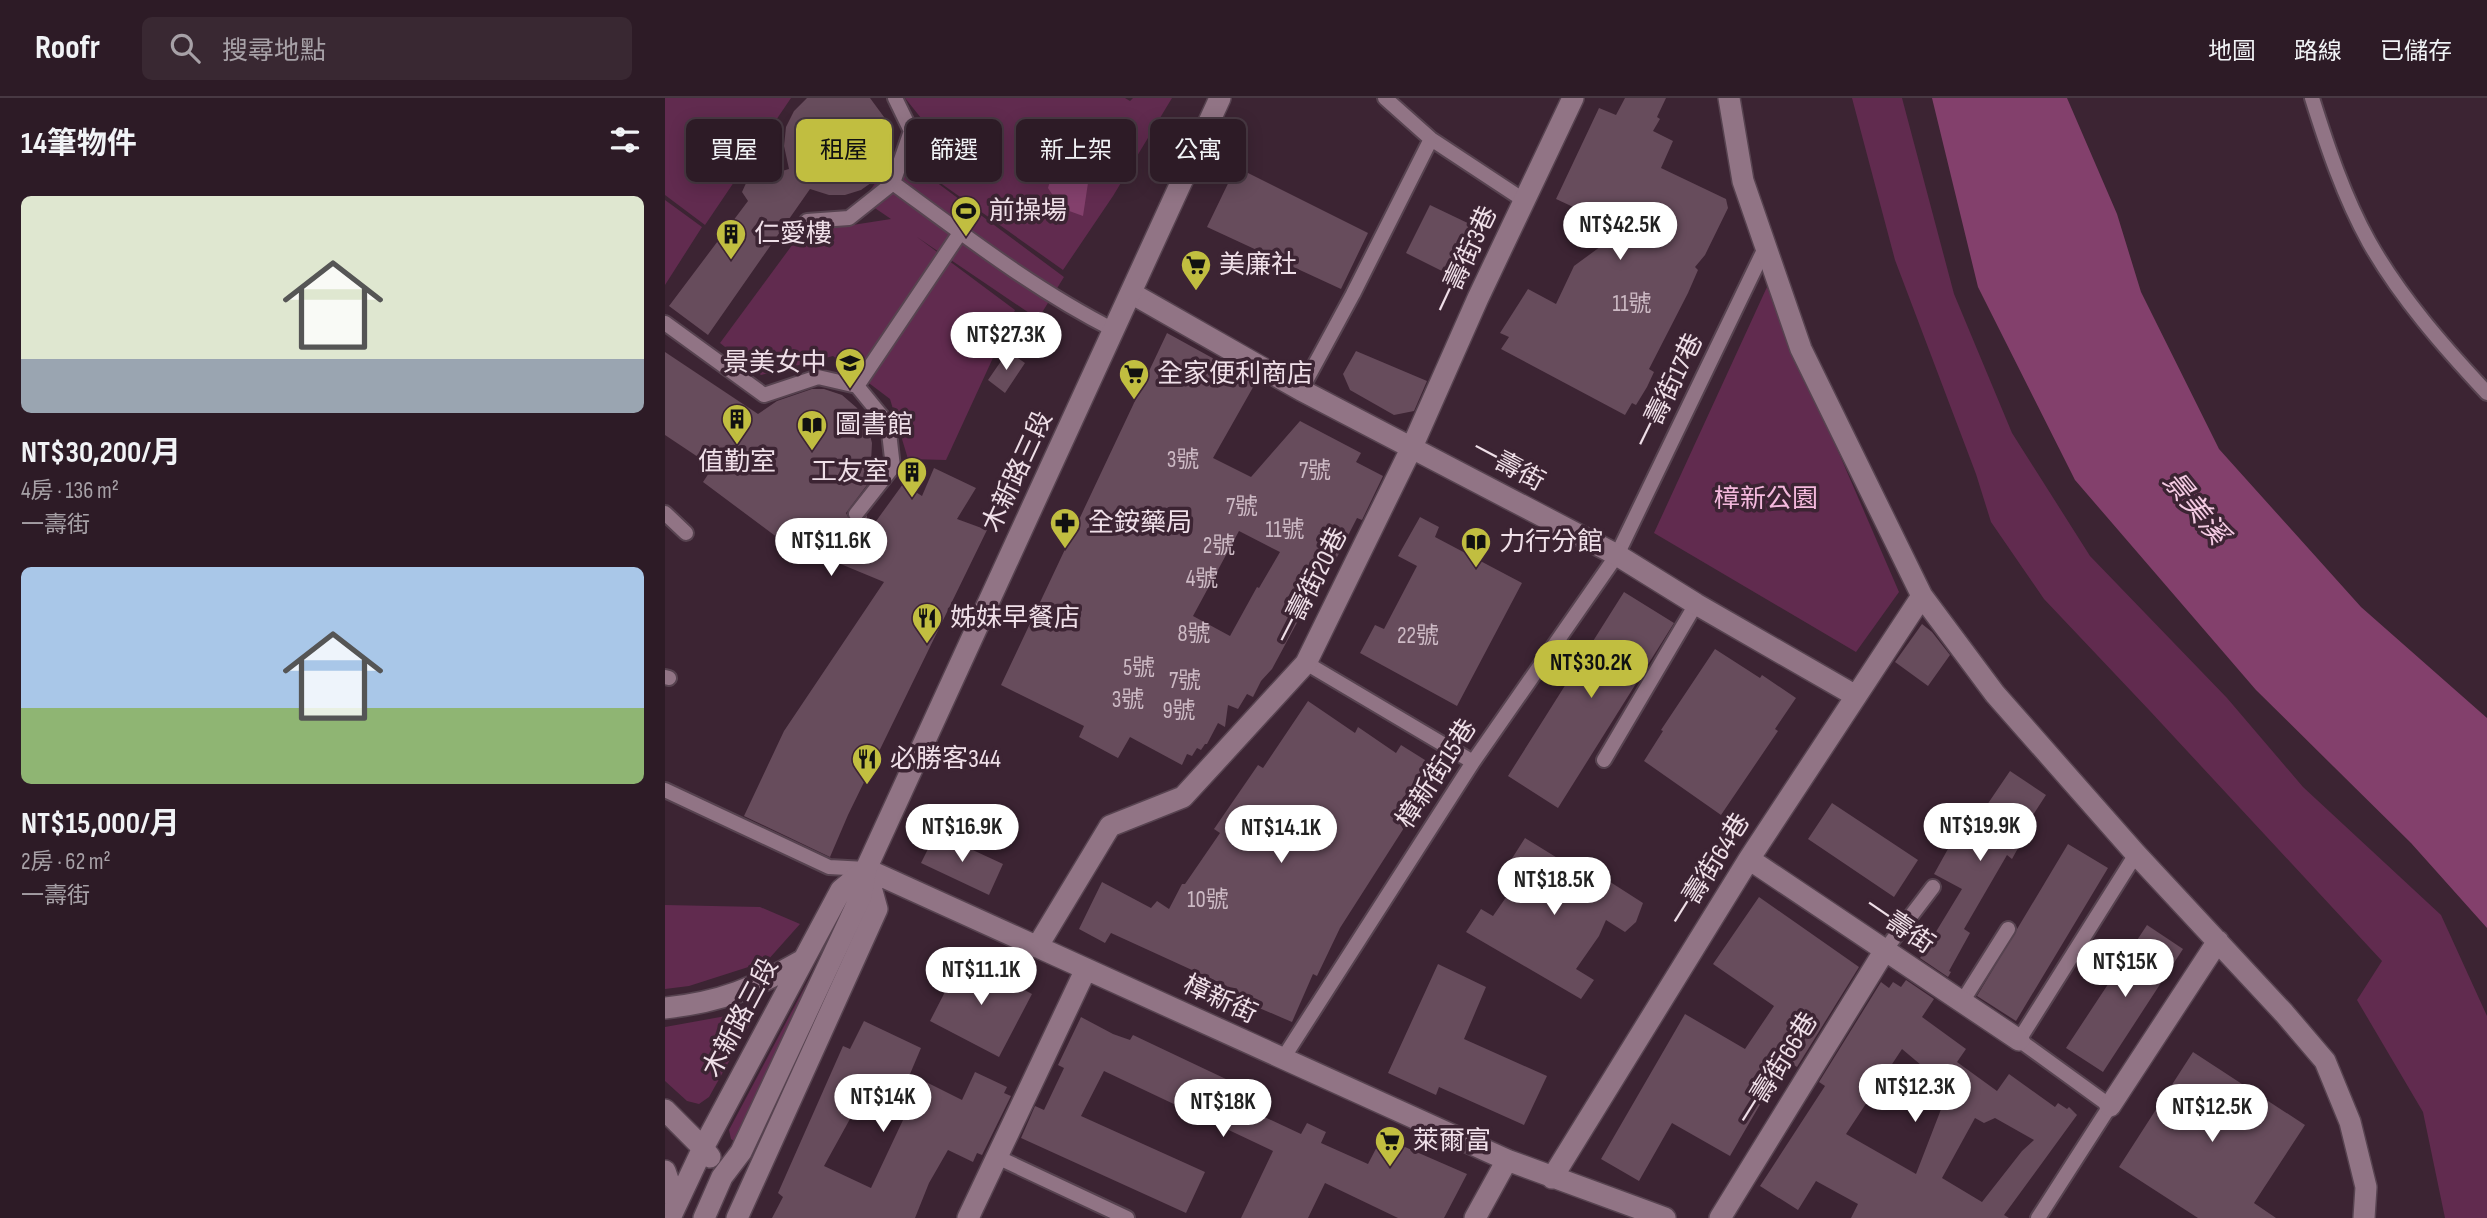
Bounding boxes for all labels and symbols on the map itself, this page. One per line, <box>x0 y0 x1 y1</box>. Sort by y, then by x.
sports icon: 前操場 <box>949 194 983 238</box>
place label: 前操場 <box>989 196 1067 227</box>
street label: 一壽街3巷 <box>1428 201 1504 319</box>
pin: NT$42.5K <box>1548 202 1692 262</box>
building icon: 仁愛樓 <box>714 217 748 261</box>
place label: 仁愛樓 <box>754 219 832 250</box>
supermarket icon: 美廉社 <box>1179 248 1213 292</box>
place label: 美廉社 <box>1219 250 1297 281</box>
house number: 11號 <box>1612 290 1652 318</box>
pin: NT$27.3K <box>934 313 1078 372</box>
street label: 一壽街17巷 <box>1628 329 1710 453</box>
school or university icon: 景美女中 <box>833 346 867 390</box>
place label: 景美女中 <box>723 348 827 379</box>
supermarket icon: 全家便利商店 <box>1117 357 1151 401</box>
place label: 全家便利商店 <box>1157 359 1313 390</box>
building icon: 值勤室 <box>720 402 754 446</box>
street label: 木新路三段 <box>976 407 1060 537</box>
library icon: 圖書館 <box>795 408 829 452</box>
place label: 圖書館 <box>835 410 913 441</box>
street label: 一壽街 <box>1466 434 1550 498</box>
house number: 3號 <box>1167 446 1199 474</box>
place label: 值勤室 <box>698 447 776 478</box>
building icon: 工友室 <box>895 455 929 499</box>
place label: 工友室 <box>811 457 889 488</box>
house number: 7號 <box>1299 457 1331 485</box>
water label: 景美溪 <box>2156 465 2237 554</box>
park label: 樟新公園 <box>1714 484 1818 515</box>
house number: 7號 <box>1226 493 1258 521</box>
pharmacy icon: 全銨藥局 <box>1048 506 1082 550</box>
place label: 全銨藥局 <box>1088 508 1192 539</box>
house number: 11號 <box>1265 516 1305 544</box>
pin: NT$11.6K <box>759 518 903 578</box>
street label: 一壽街20巷 <box>1270 523 1354 649</box>
library icon: 力行分館 <box>1459 525 1493 569</box>
place label: 力行分館 <box>1499 527 1603 558</box>
house number: 2號 <box>1203 532 1235 560</box>
house number: 4號 <box>1186 565 1218 593</box>
restaurant icon: 姊妹早餐店 <box>910 601 944 645</box>
place label: 姊妹早餐店 <box>950 603 1080 634</box>
house number: 8號 <box>1177 620 1211 648</box>
house number: 22號 <box>1397 622 1439 650</box>
pin: NT$30.2K <box>1519 640 1663 700</box>
house number: 5號 <box>1123 654 1155 682</box>
house number: 7號 <box>1169 667 1201 695</box>
house number: 3號 <box>1112 686 1144 714</box>
house number: 9號 <box>1162 697 1196 725</box>
street label: 樟新街15巷 <box>1390 714 1484 834</box>
restaurant icon: 必勝客344 <box>850 742 884 786</box>
place label: 必勝客344 <box>890 744 1001 775</box>
pin: NT$16.9K <box>890 804 1034 864</box>
pin: NT$19.9K <box>1908 804 2052 863</box>
pin: NT$14.1K <box>1209 806 1353 865</box>
street label: 一壽街64巷 <box>1663 808 1757 932</box>
pin: NT$18.5K <box>1482 858 1626 917</box>
house number: 10號 <box>1187 886 1229 914</box>
street label: 一壽街 <box>1858 891 1940 961</box>
pin: NT$15K <box>2068 940 2182 999</box>
pin: NT$11.1K <box>909 948 1053 1007</box>
street label: 木新路三段 <box>697 953 785 1083</box>
street label: 樟新街 <box>1178 969 1262 1031</box>
street label: 一壽街66巷 <box>1731 1007 1825 1131</box>
pin: NT$12.3K <box>1843 1065 1987 1124</box>
pin: NT$14K <box>826 1074 940 1134</box>
pin: NT$18K <box>1166 1080 1280 1139</box>
pin: NT$12.5K <box>2140 1084 2284 1144</box>
supermarket icon: 萊爾富 <box>1373 1124 1407 1168</box>
place label: 萊爾富 <box>1413 1126 1491 1157</box>

